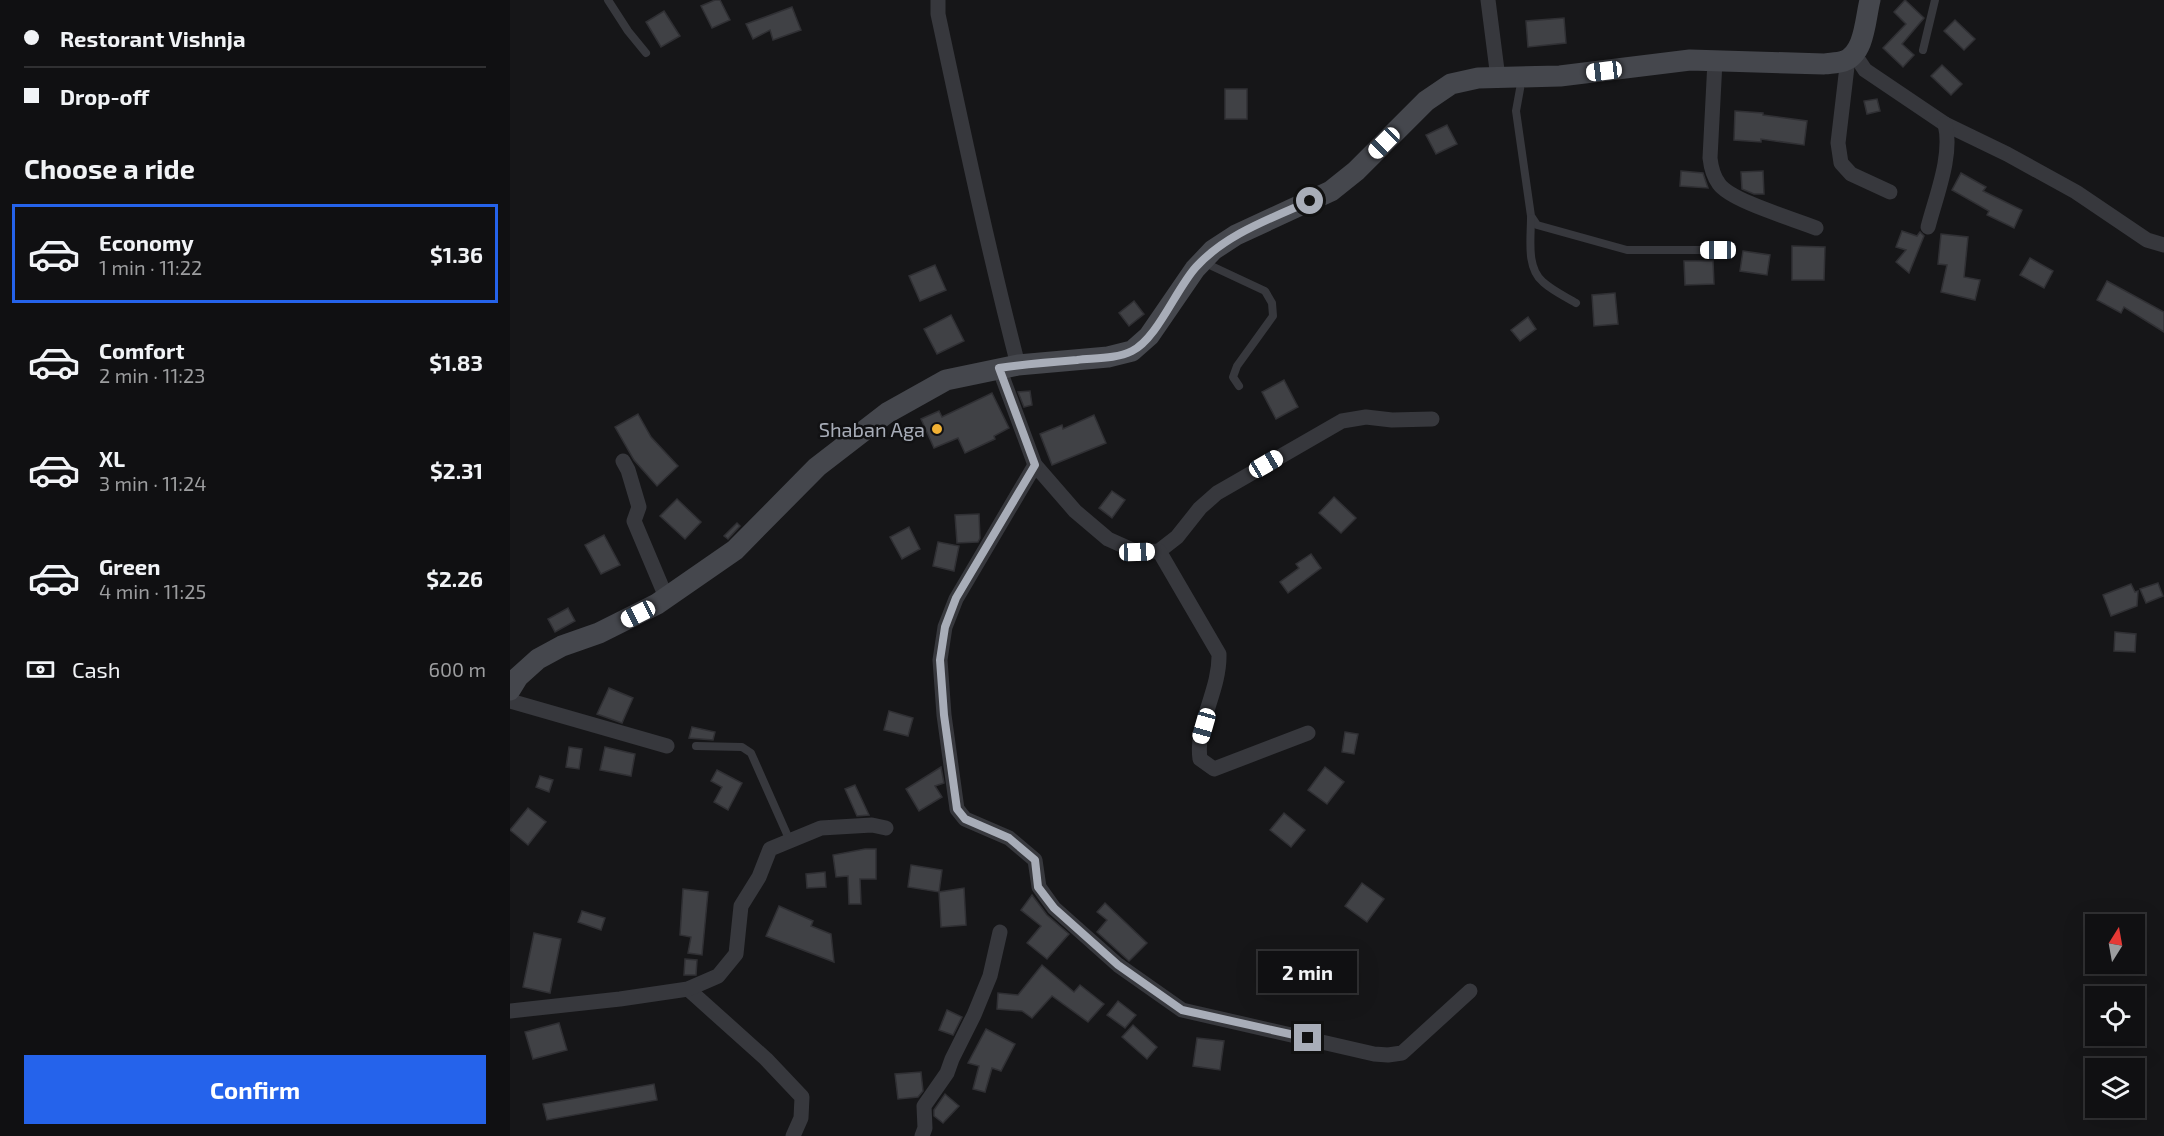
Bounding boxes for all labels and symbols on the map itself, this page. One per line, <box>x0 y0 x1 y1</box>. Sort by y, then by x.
car <box>1585 60 1623 82</box>
car <box>1365 124 1403 162</box>
route start <box>1296 187 1323 214</box>
car <box>1700 241 1736 259</box>
place label: Shaban Aga <box>819 417 925 441</box>
marker: Shaban Aga <box>930 422 944 436</box>
car <box>1246 447 1286 481</box>
car <box>1119 542 1155 562</box>
car <box>618 598 658 630</box>
car <box>1190 706 1218 746</box>
north arrow <box>2085 914 2145 974</box>
callout: 2 min <box>1258 951 1358 993</box>
route end <box>1294 1024 1321 1051</box>

